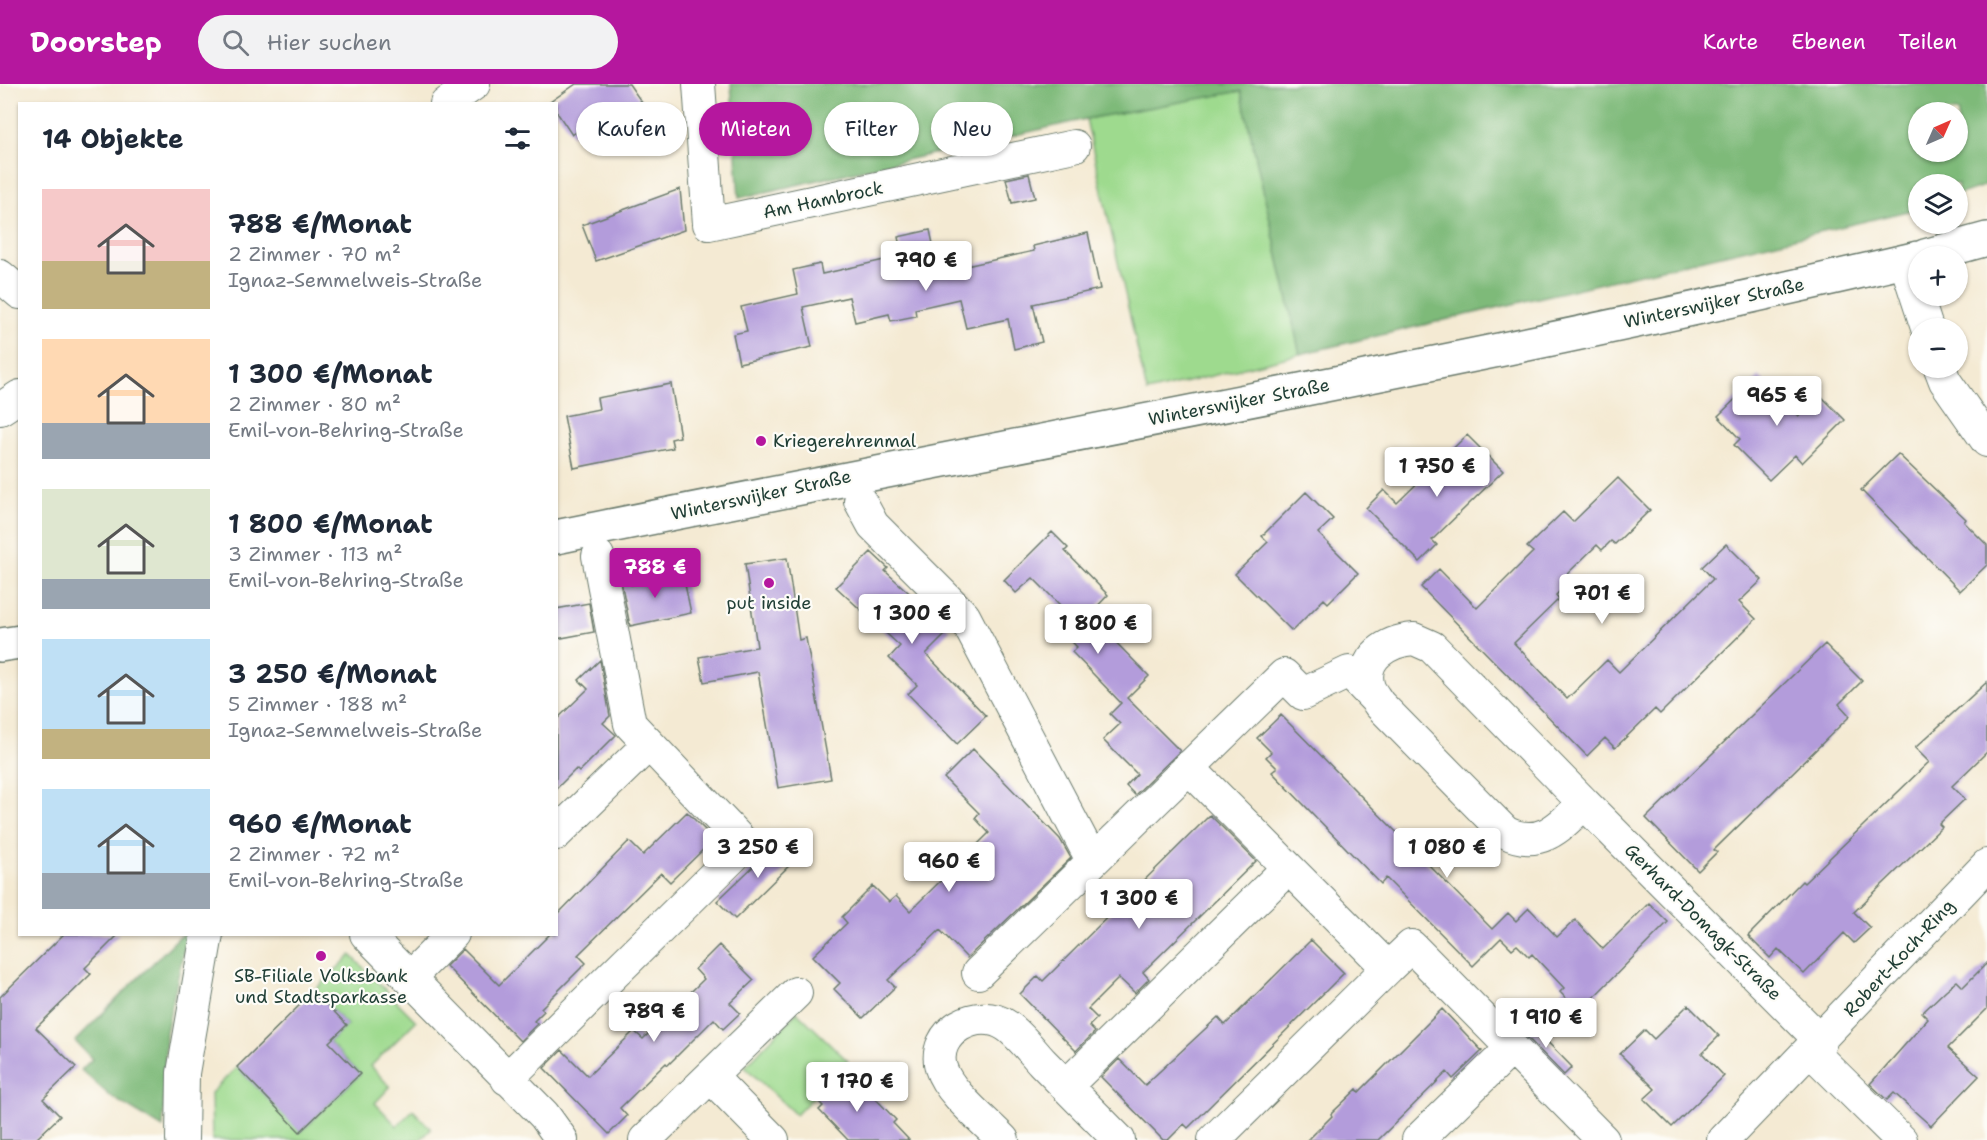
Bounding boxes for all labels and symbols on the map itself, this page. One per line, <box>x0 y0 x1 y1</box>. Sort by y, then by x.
north arrow <box>1908 102 1968 162</box>
street label: Am Hambrock <box>761 176 885 224</box>
pin: 790 € <box>884 241 968 292</box>
street label: Winterswijker Straße <box>1622 272 1806 334</box>
street label: Winterswijker Straße <box>1146 373 1332 431</box>
pin: 965 € <box>1735 376 1819 427</box>
place label: Kriegerehrenmal <box>773 429 917 453</box>
marker: Kriegerehrenmal <box>754 434 768 448</box>
pin: 1 750 € <box>1382 447 1492 498</box>
street label: Winterswijker Straße <box>669 464 853 526</box>
pin: 788 € <box>613 548 697 599</box>
pin: 701 € <box>1560 574 1644 625</box>
marker: put inside <box>762 576 776 590</box>
place label: put inside <box>726 591 812 615</box>
pin: 1 300 € <box>857 594 967 645</box>
pin: 1 800 € <box>1043 604 1153 655</box>
pin: 3 250 € <box>703 828 813 879</box>
pin: 1 080 € <box>1392 828 1502 879</box>
street label: Gerhard-Domagk-Straße <box>1619 838 1787 1006</box>
pin: 960 € <box>907 842 991 893</box>
pin: 1 300 € <box>1084 879 1194 930</box>
street label: Robert-Koch-Ring <box>1838 894 1960 1022</box>
marker: SB-Filiale Volksbank und Stadtsparkasse <box>314 949 328 963</box>
place label: SB-Filiale Volksbank und Stadtsparkasse <box>234 964 408 1009</box>
pin: 789 € <box>612 992 696 1043</box>
pin: 1 910 € <box>1491 998 1601 1049</box>
pin: 1 170 € <box>802 1062 912 1113</box>

